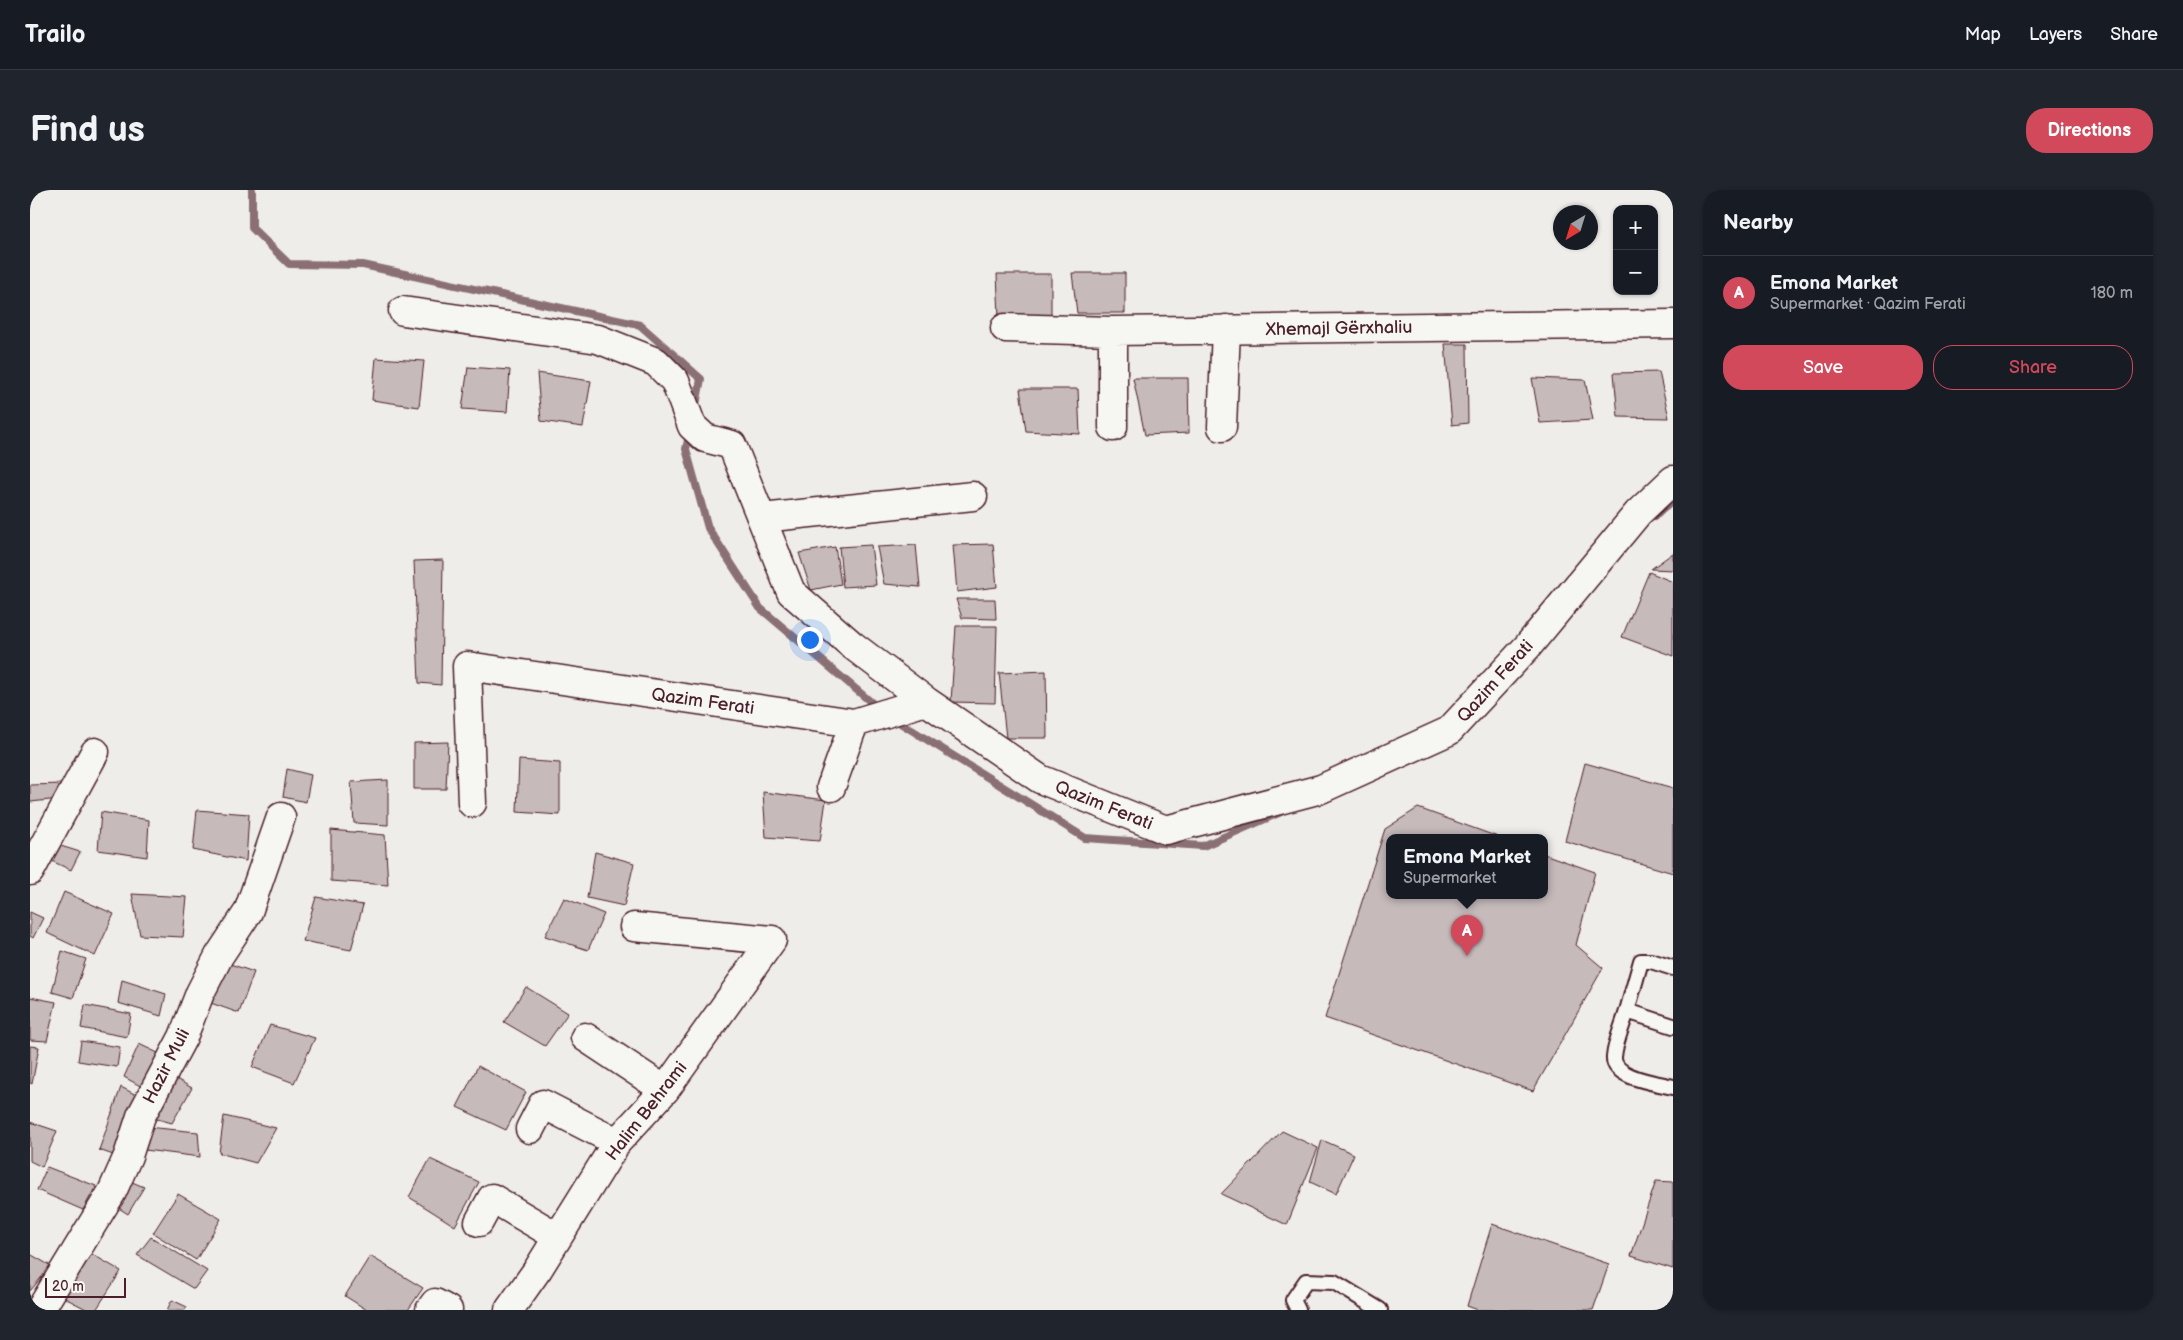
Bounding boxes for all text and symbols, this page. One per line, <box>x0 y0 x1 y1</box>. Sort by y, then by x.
text: Trailo <box>25 20 85 49</box>
text: Map <box>1965 24 2001 45</box>
text: Layers <box>2029 24 2082 45</box>
text: Share <box>2110 24 2158 45</box>
button: Directions <box>2026 108 2153 153</box>
text: Find us <box>30 109 145 152</box>
north arrow <box>1553 205 1598 250</box>
map controls <box>1613 205 1658 295</box>
button: + <box>1613 205 1658 250</box>
text: Nearby <box>1723 210 1793 235</box>
button: − <box>1613 250 1658 295</box>
text: Emona Market <box>1770 272 1898 295</box>
text: A <box>1734 284 1744 303</box>
text: 180 m <box>2091 284 2133 303</box>
text: Supermarket · Qazim Ferati <box>1770 295 1966 314</box>
street label: Xhemajl Gërxhaliu <box>1264 317 1413 340</box>
button: Save <box>1723 345 1923 390</box>
button: Share <box>1933 345 2133 390</box>
your location <box>797 627 823 653</box>
street label: Qazim Ferati <box>1453 636 1538 727</box>
street label: Qazim Ferati <box>650 684 756 719</box>
street label: Qazim Ferati <box>1052 776 1156 835</box>
popup <box>1386 834 1548 899</box>
text: Emona Market <box>1403 846 1531 869</box>
text: Supermarket <box>1403 869 1496 888</box>
pin: A <box>1451 915 1483 956</box>
street label: Hazir Muli <box>139 1025 194 1107</box>
street label: Halim Behrami <box>601 1058 692 1165</box>
scale bar <box>45 1275 126 1298</box>
text: 20 m <box>52 1278 84 1295</box>

